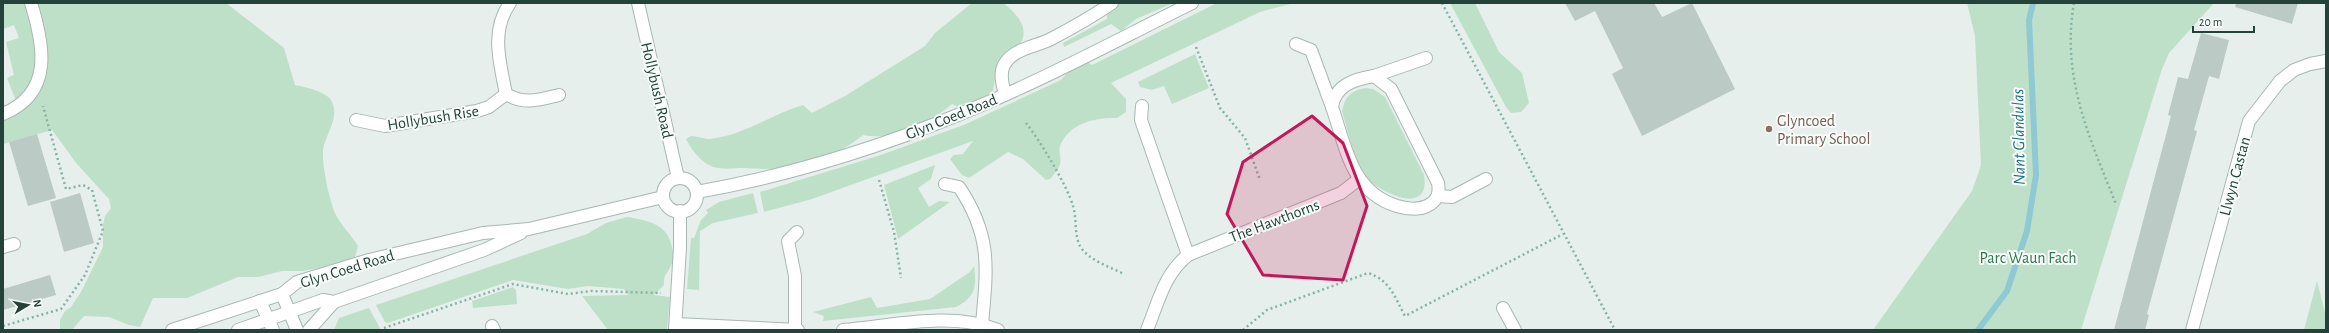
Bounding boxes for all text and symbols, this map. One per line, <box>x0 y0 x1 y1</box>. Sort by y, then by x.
scale bar <box>2193 8 2254 34</box>
text: 20 m <box>2199 16 2222 28</box>
street label: Hollybush Road <box>637 41 676 140</box>
water label: Nant Glandulas <box>2009 88 2028 185</box>
street label: Glyn Coed Road <box>903 91 1000 143</box>
street label: Hollybush Rise <box>386 103 480 134</box>
place label: Glyncoed Primary School <box>1777 113 1870 148</box>
marker: Glyncoed Primary School <box>1764 124 1774 134</box>
street label: Llwyn Castan <box>2217 135 2254 218</box>
street label: The Hawthorns <box>1227 196 1322 245</box>
street label: Glyn Coed Road <box>299 247 396 292</box>
park label: Parc Waun Fach <box>1979 250 2077 266</box>
north arrow <box>8 285 48 325</box>
text: N <box>31 299 43 308</box>

